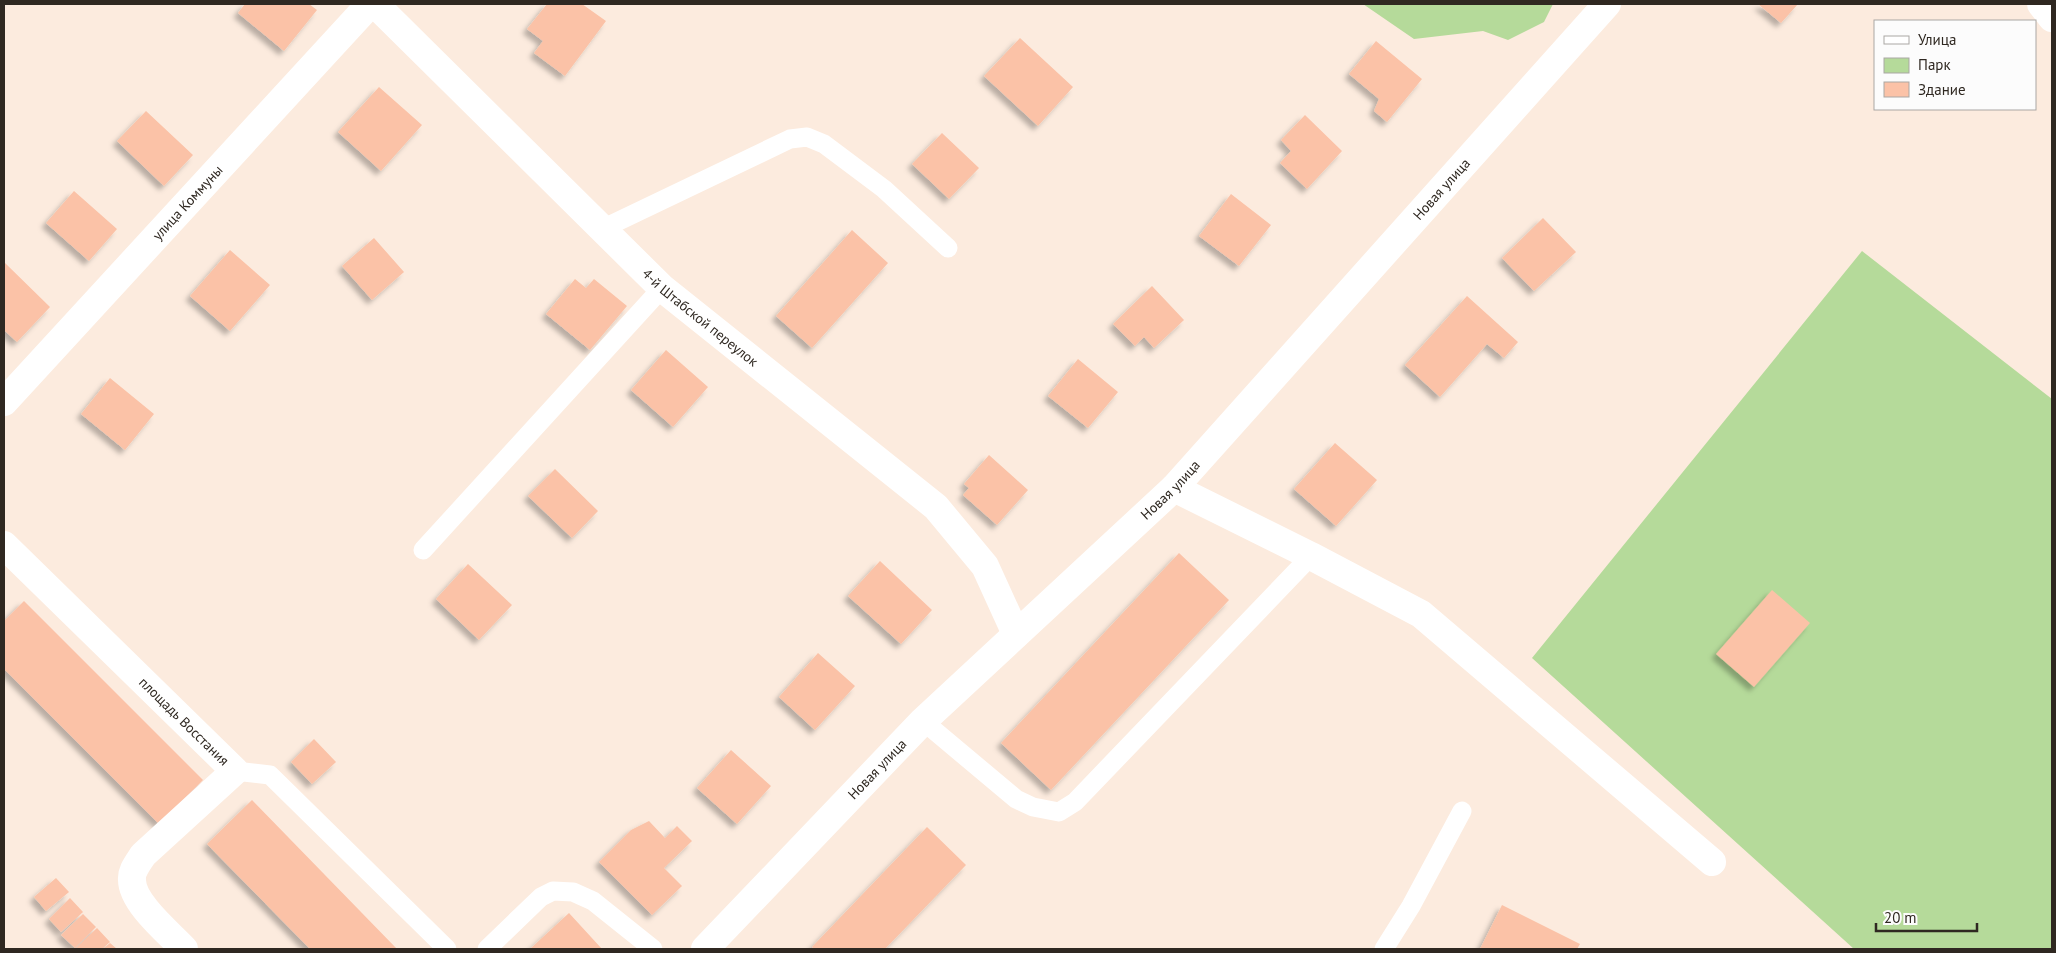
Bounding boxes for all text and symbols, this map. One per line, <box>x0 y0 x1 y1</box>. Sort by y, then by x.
legend <box>1874 20 2036 110</box>
text: Улица <box>1918 30 1956 49</box>
text: Парк <box>1918 55 1951 74</box>
text: Здание <box>1918 80 1966 99</box>
street label: Новая улица <box>1409 154 1474 224</box>
street label: улица Коммуны <box>148 161 227 244</box>
street label: 4-й Штабской переулок <box>638 265 762 371</box>
street label: Новая улица <box>1137 456 1204 523</box>
street label: площадь Восстания <box>135 673 233 769</box>
street label: Новая улица <box>844 735 910 803</box>
scale bar <box>1876 900 1977 932</box>
text: 20 m <box>1884 908 1917 927</box>

